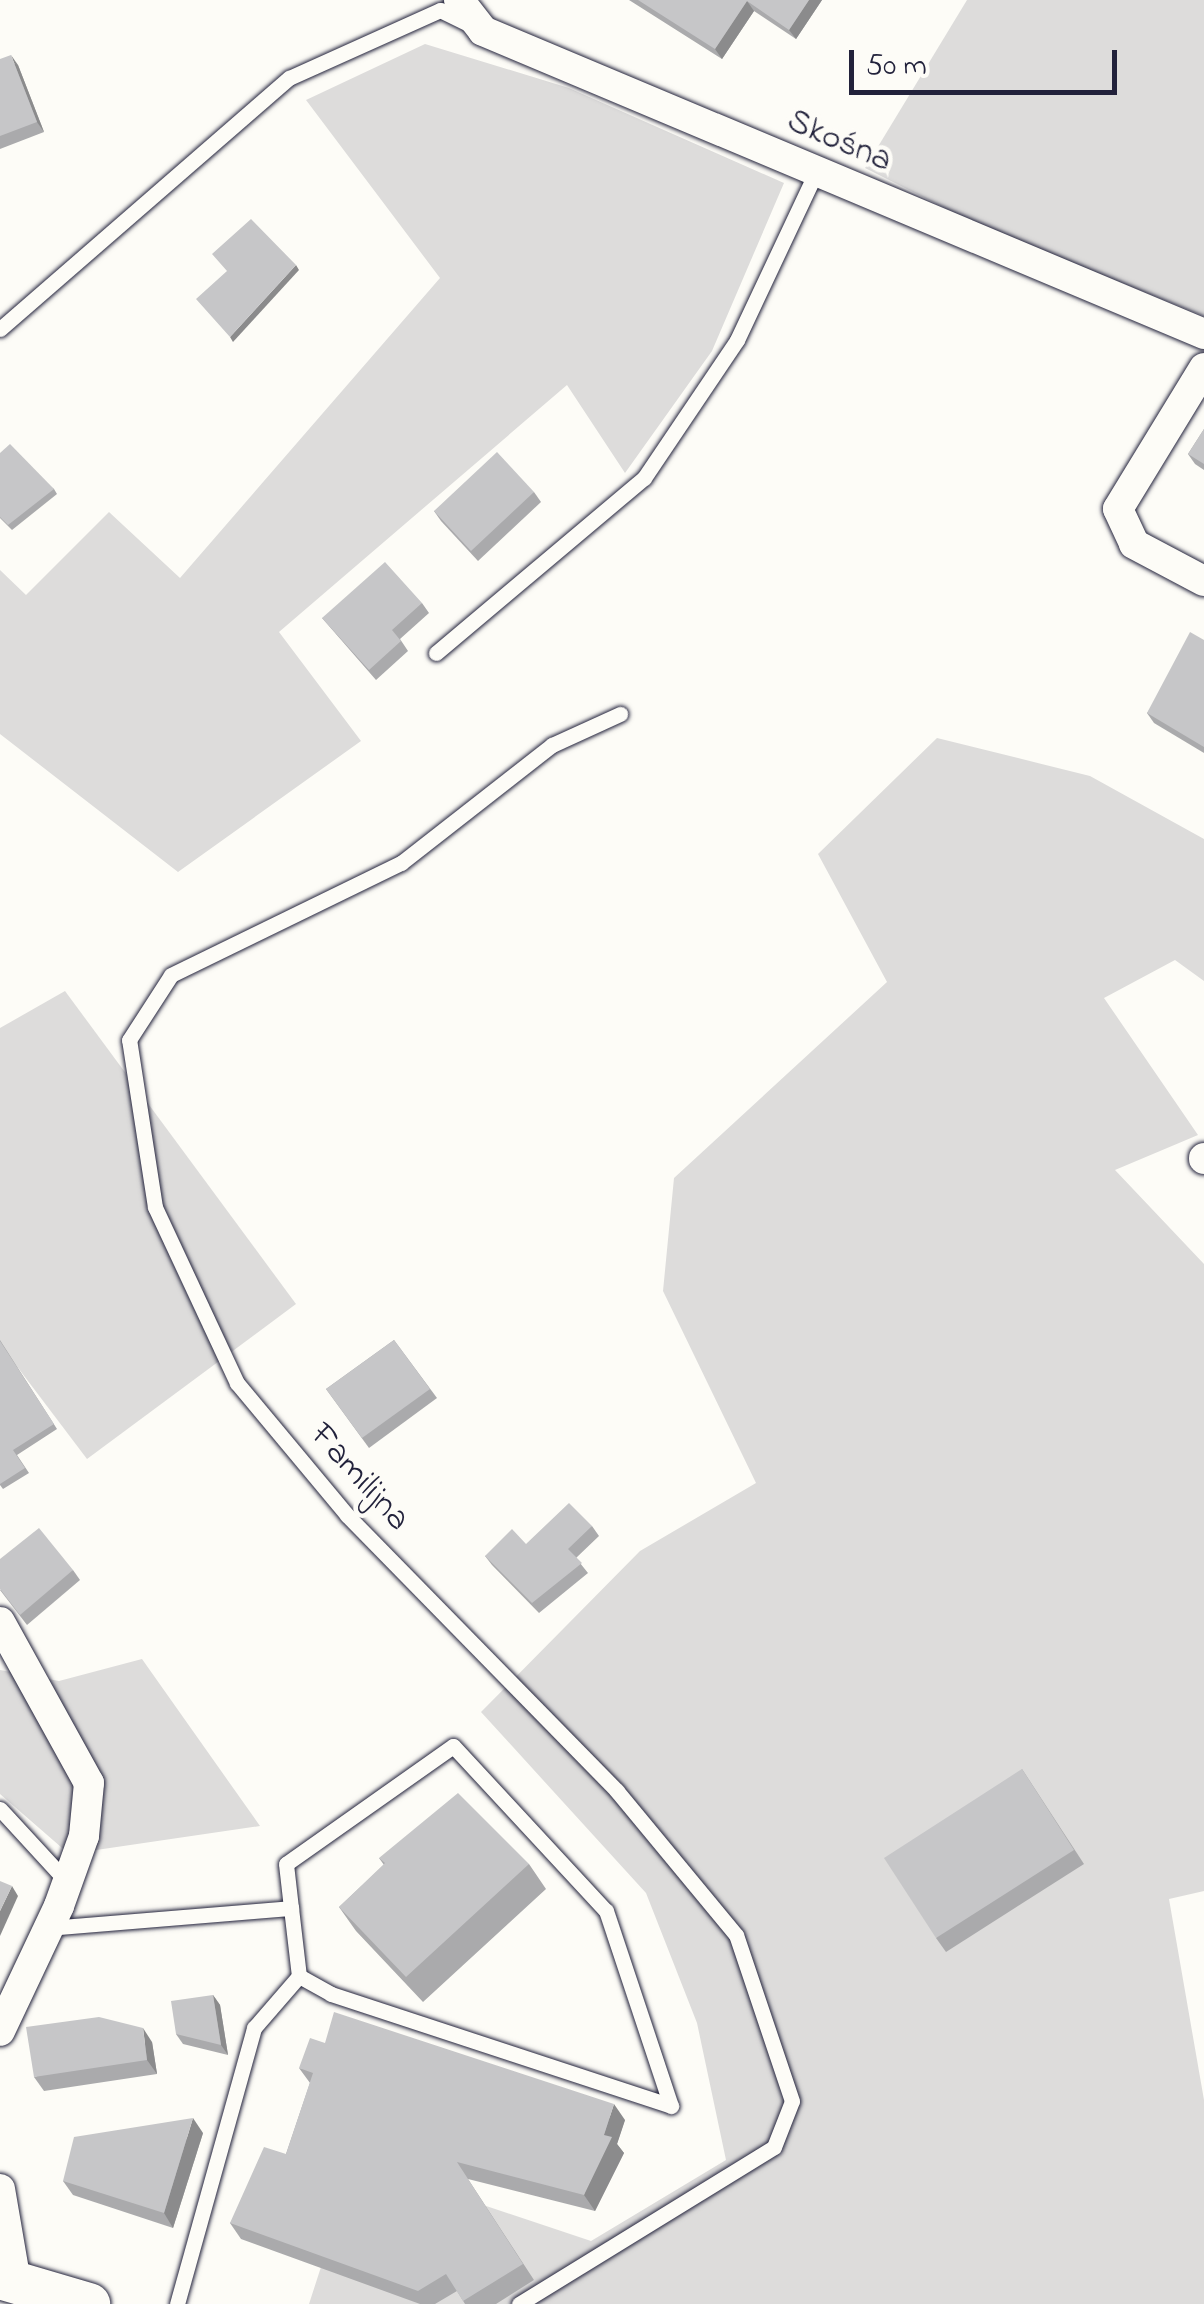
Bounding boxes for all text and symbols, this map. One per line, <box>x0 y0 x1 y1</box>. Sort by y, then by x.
scale bar <box>854 30 1122 92</box>
text: 50 m <box>866 45 927 89</box>
street label: Skośna <box>780 101 898 183</box>
street label: Familijna <box>300 1416 418 1540</box>

